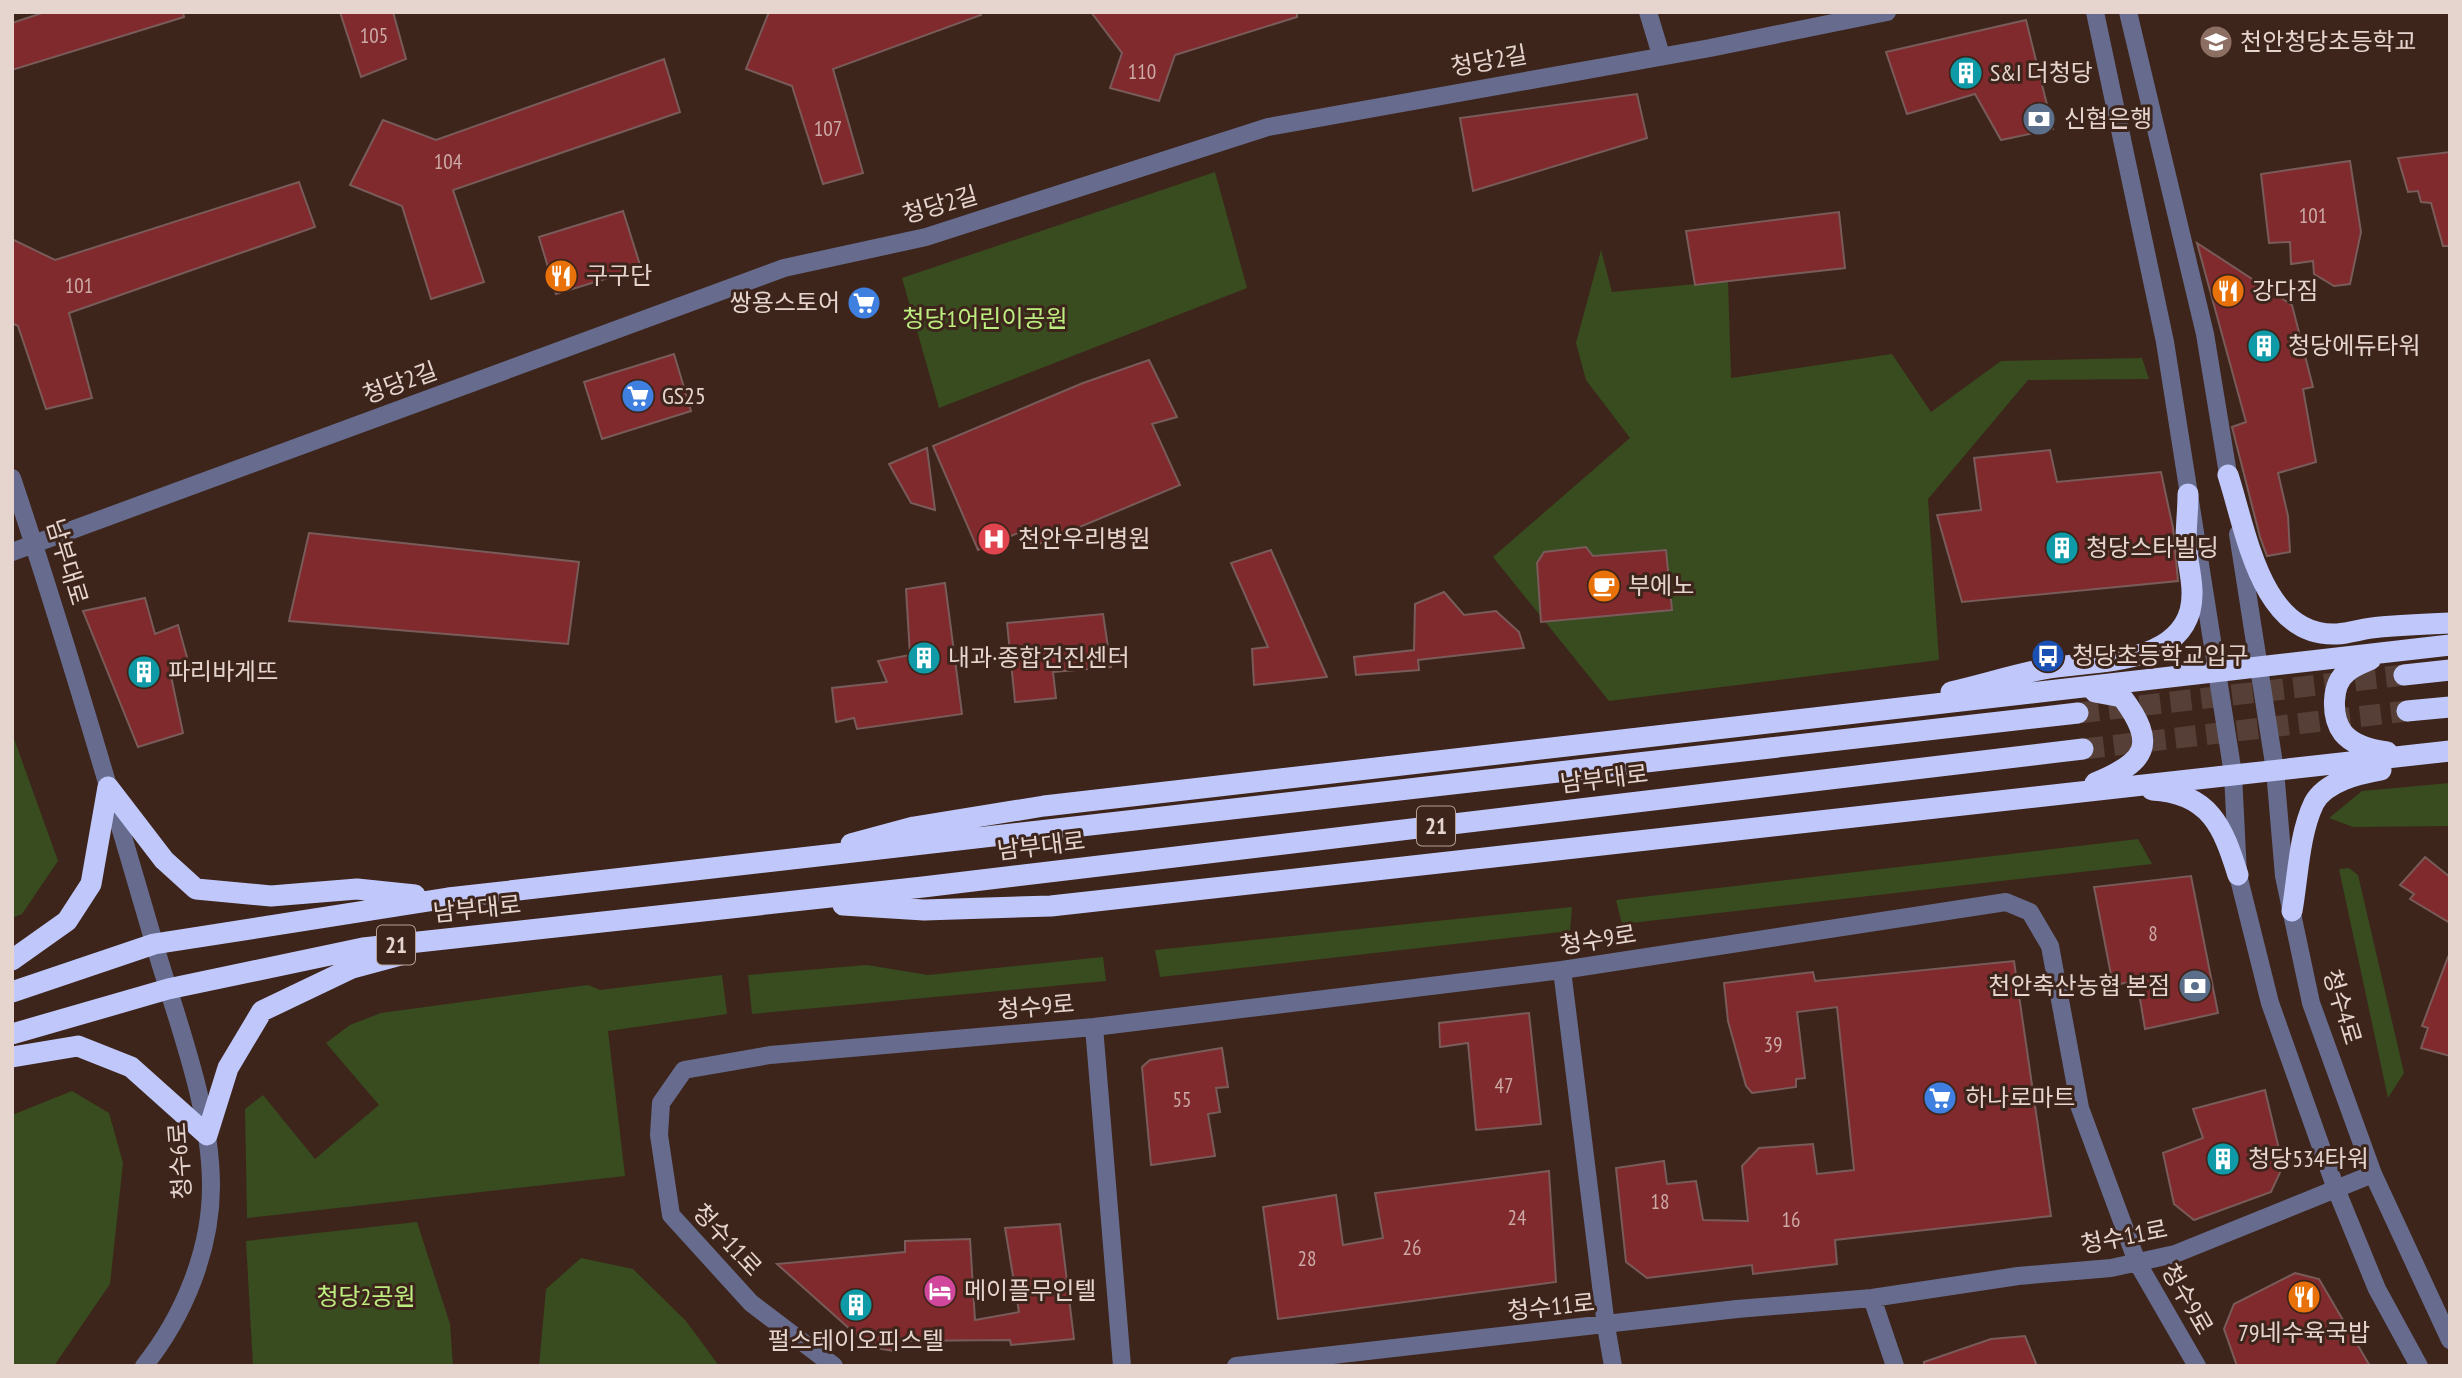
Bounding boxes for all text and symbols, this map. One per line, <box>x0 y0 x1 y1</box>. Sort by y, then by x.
house number: 105 <box>360 22 388 49</box>
school or university icon: 천안청당초등학교 <box>2197 23 2235 61</box>
place label: 천안청당초등학교 <box>2240 26 2417 57</box>
street label: 청당2길 <box>1448 39 1530 82</box>
building icon: S&I 더청당 <box>1947 54 1985 92</box>
place label: S&I 더청당 <box>1990 57 2093 88</box>
house number: 110 <box>1128 58 1156 85</box>
bank icon: 신협은행 <box>2020 100 2058 138</box>
place label: 신협은행 <box>2064 103 2152 134</box>
house number: 107 <box>814 115 842 142</box>
house number: 104 <box>434 148 463 175</box>
street label: 청당2길 <box>899 179 981 230</box>
house number: 101 <box>2299 202 2327 229</box>
restaurant icon: 구구단 <box>542 257 580 295</box>
place label: 구구단 <box>586 260 652 291</box>
house number: 101 <box>65 272 93 299</box>
restaurant icon: 강다짐 <box>2209 272 2247 310</box>
place label: 강다짐 <box>2252 275 2318 306</box>
supermarket icon: 쌍용스토어 <box>845 284 883 322</box>
place label: 쌍용스토어 <box>730 287 840 318</box>
park label: 청당1어린이공원 <box>902 303 1068 334</box>
building icon: 청당에듀타워 <box>2245 327 2283 365</box>
place label: 청당에듀타워 <box>2288 330 2420 361</box>
street label: 청당2길 <box>358 355 441 410</box>
supermarket icon: GS25 <box>619 377 657 415</box>
place label: GS25 <box>662 380 706 411</box>
street label: 남부대로 <box>40 515 95 609</box>
hospital icon: 천안우리병원 <box>975 520 1013 558</box>
place label: 천안우리병원 <box>1018 523 1150 554</box>
building icon: 청당스타빌딩 <box>2043 529 2081 567</box>
place label: 청당스타빌딩 <box>2086 532 2218 563</box>
cafe icon: 부에노 <box>1585 567 1623 605</box>
place label: 부에노 <box>1628 570 1694 601</box>
bus stop icon: 청당초등학교입구 <box>2029 637 2067 675</box>
building icon: 내과·종합건진센터 <box>905 639 943 677</box>
place label: 청당초등학교입구 <box>2072 640 2249 671</box>
place label: 내과·종합건진센터 <box>948 642 1130 673</box>
building icon: 파리바게뜨 <box>125 653 163 691</box>
place label: 파리바게뜨 <box>168 656 278 687</box>
street label: 남부대로 <box>1558 758 1650 799</box>
road number: 21 <box>1417 806 1455 846</box>
street label: 남부대로 <box>995 825 1087 866</box>
street label: 남부대로 <box>431 888 522 929</box>
street label: 청수9로 <box>1557 918 1638 961</box>
house number: 8 <box>2148 920 2158 947</box>
road number: 21 <box>377 926 415 964</box>
street label: 청수4로 <box>2316 965 2369 1048</box>
bank icon: 천안축산농협 본점 <box>2176 967 2214 1005</box>
place label: 천안축산농협 본점 <box>1988 970 2170 1001</box>
street label: 청수9로 <box>996 988 1076 1025</box>
house number: 39 <box>1764 1031 1782 1058</box>
house number: 47 <box>1495 1072 1513 1099</box>
supermarket icon: 하나로마트 <box>1921 1079 1959 1117</box>
place label: 하나로마트 <box>1965 1082 2075 1113</box>
house number: 55 <box>1173 1086 1191 1113</box>
street label: 청수6로 <box>161 1122 198 1201</box>
building icon: 청당534타워 <box>2204 1140 2242 1178</box>
place label: 청당534타워 <box>2248 1143 2369 1174</box>
house number: 18 <box>1651 1188 1669 1215</box>
street label: 청수11로 <box>686 1197 769 1282</box>
house number: 24 <box>1508 1204 1527 1231</box>
house number: 16 <box>1782 1206 1800 1233</box>
street label: 청수11로 <box>2078 1213 2170 1260</box>
house number: 26 <box>1403 1234 1421 1261</box>
house number: 28 <box>1298 1245 1316 1272</box>
street label: 청수9로 <box>2155 1258 2220 1340</box>
hotel icon: 메이플무인텔 <box>921 1272 959 1310</box>
place label: 메이플무인텔 <box>964 1275 1096 1306</box>
restaurant icon: 79네수육국밥 <box>2285 1278 2323 1316</box>
park label: 청당2공원 <box>316 1281 416 1312</box>
building icon: 펄스테이오피스텔 <box>837 1286 875 1324</box>
street label: 청수11로 <box>1506 1286 1596 1327</box>
place label: 79네수육국밥 <box>2238 1317 2370 1348</box>
place label: 펄스테이오피스텔 <box>768 1325 944 1356</box>

